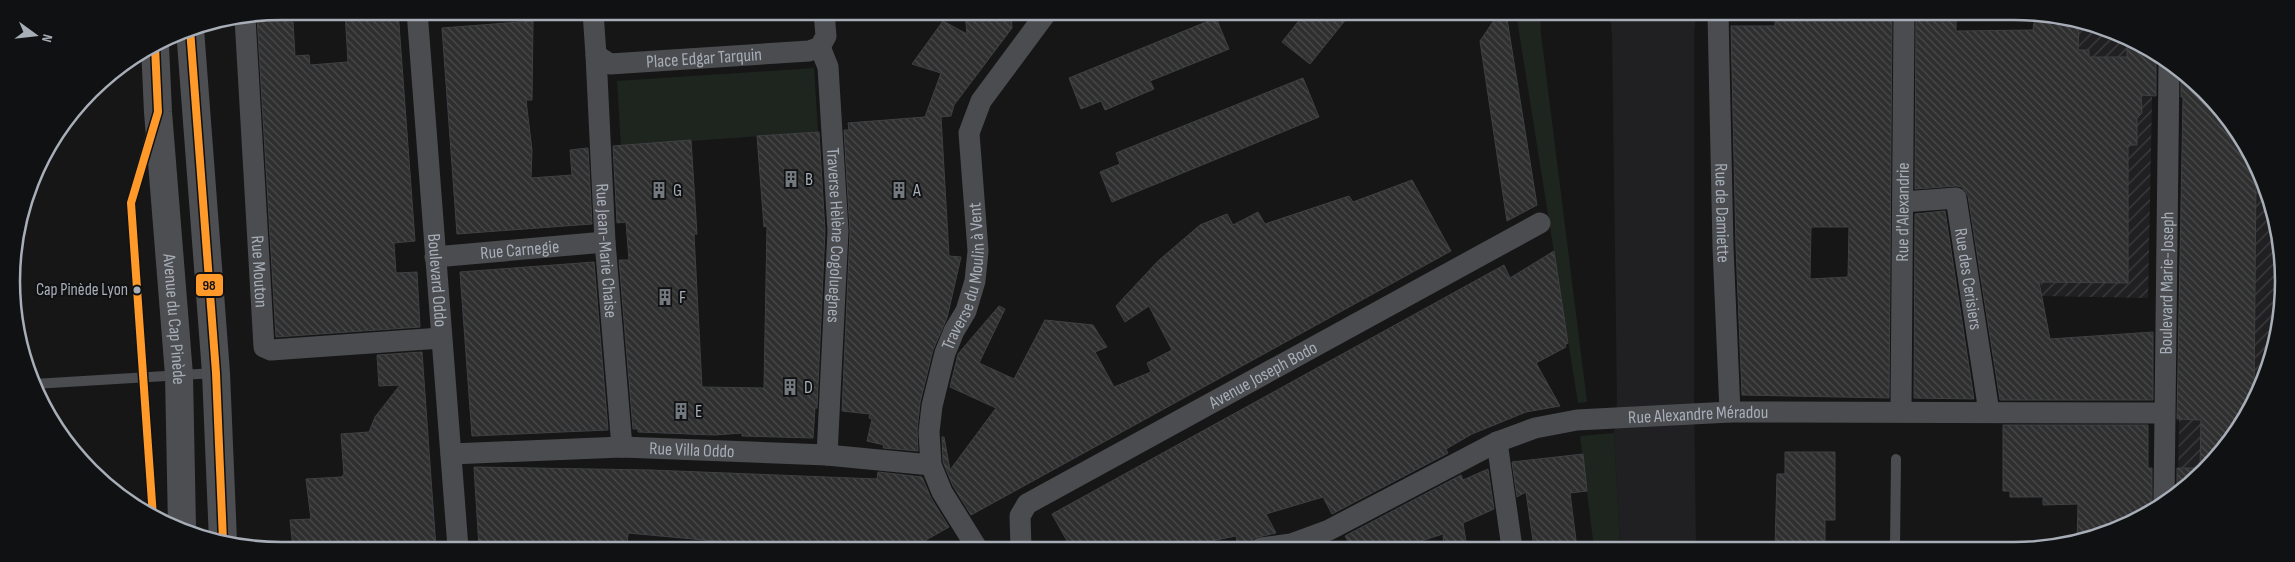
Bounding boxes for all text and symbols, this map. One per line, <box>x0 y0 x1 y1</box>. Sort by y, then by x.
north arrow <box>10 10 60 60</box>
text: N <box>38 32 56 44</box>
street label: Place Edgar Tarquin <box>645 44 763 72</box>
street label: Traverse Hèlène Cogoluegnes <box>822 147 849 323</box>
street label: Rue d'Alexandrie <box>1892 162 1913 262</box>
street label: Rue de Damiette <box>1711 163 1734 263</box>
building icon: B <box>781 169 801 189</box>
place label: B <box>805 169 813 190</box>
building icon: G <box>649 180 669 200</box>
place label: G <box>673 180 682 201</box>
building icon: A <box>889 180 909 200</box>
place label: A <box>912 180 921 201</box>
street label: Rue Jean-Marie Chaise <box>592 183 622 319</box>
street label: Traverse du Moulin à Vent <box>937 201 988 353</box>
street label: Boulevard Marie-Joseph <box>2155 211 2178 355</box>
street label: Rue des Cerisiers <box>1950 226 1987 331</box>
street label: Boulevard Oddo <box>424 233 452 328</box>
street label: Rue Mouton <box>247 235 272 308</box>
street label: Rue Carnegie <box>479 236 560 263</box>
street label: Avenue du Cap Pinède <box>159 252 190 385</box>
line badge: 98 <box>195 273 224 297</box>
text: 98 <box>202 277 216 294</box>
place label: Cap Pinède Lyon <box>36 280 128 300</box>
marker: Cap Pinède Lyon <box>132 285 142 295</box>
building icon: F <box>655 287 675 307</box>
place label: F <box>679 287 686 308</box>
street label: Avenue Joseph Bodo <box>1204 337 1321 413</box>
building icon: D <box>780 377 800 397</box>
place label: D <box>804 377 813 398</box>
building icon: E <box>671 401 691 421</box>
place label: E <box>695 401 702 422</box>
street label: Rue Alexandre Méradou <box>1627 401 1768 428</box>
street label: Rue Villa Oddo <box>649 438 735 462</box>

